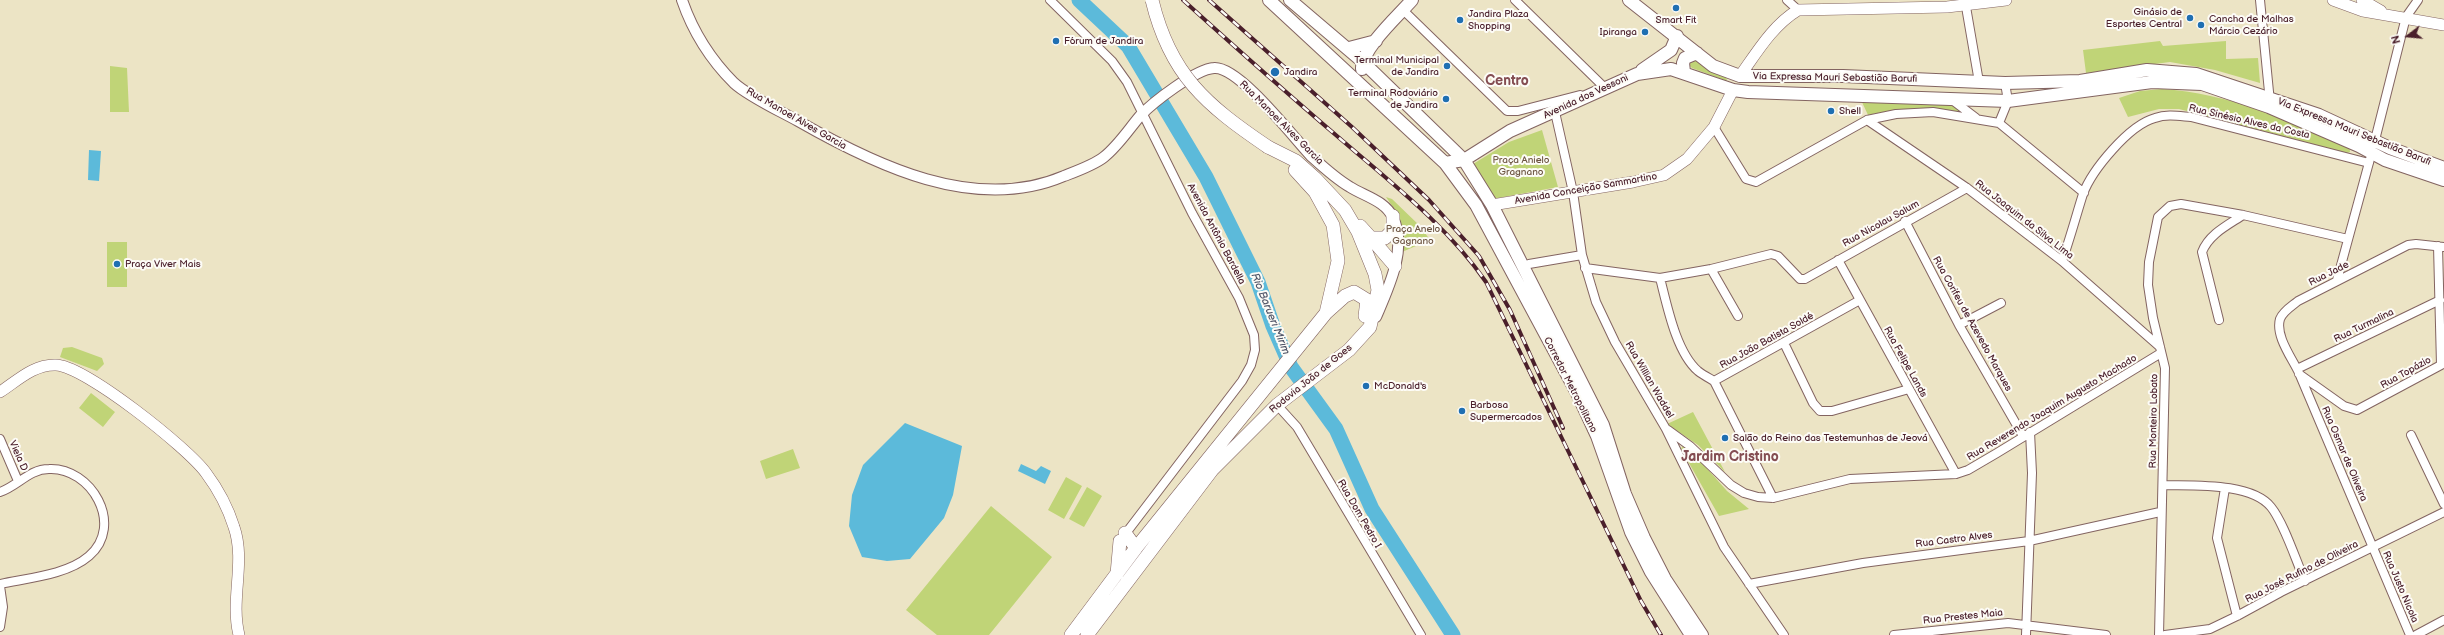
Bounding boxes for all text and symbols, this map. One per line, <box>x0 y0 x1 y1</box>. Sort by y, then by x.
marker: Smart Fit <box>1671 3 1681 13</box>
place label: Ginásio de Esportes Central <box>2106 6 2182 30</box>
place label: Jandira Plaza Shopping <box>1468 8 1529 32</box>
marker: Ginásio de Esportes Central <box>2185 13 2195 23</box>
place label: Cancha de Malhas Márcio Cezário <box>2209 13 2294 36</box>
place label: Smart Fit <box>1656 14 1696 26</box>
marker: Jandira Plaza Shopping <box>1455 15 1465 25</box>
north arrow <box>2388 16 2428 56</box>
marker: Cancha de Malhas Márcio Cezário <box>2196 20 2206 30</box>
place label: Ipiranga <box>1600 26 1637 38</box>
marker: Ipiranga <box>1640 27 1650 37</box>
text: N <box>2389 34 2403 45</box>
place label: Fórum de Jandira <box>1064 35 1143 47</box>
marker: Fórum de Jandira <box>1051 36 1061 46</box>
place label: Terminal Municipal de Jandira <box>1354 54 1439 78</box>
marker: Terminal Municipal de Jandira <box>1442 61 1452 71</box>
marker: Jandira <box>1269 66 1281 78</box>
place label: Jandira <box>1284 66 1317 78</box>
street label: Via Expressa Mauri Sebastião Barufi <box>1753 71 1917 85</box>
street label: Avenida dos Vessoni <box>1542 72 1630 122</box>
district label: Centro <box>1485 73 1529 89</box>
street label: Rua Manoel Alves Garcia <box>1236 78 1326 168</box>
street label: Rua Manoel Alves Garcia <box>744 85 848 153</box>
place label: Terminal Rodoviário de Jandira <box>1348 87 1438 110</box>
marker: Terminal Rodoviário de Jandira <box>1441 94 1451 104</box>
street label: Via Expressa Mauri Sebastião Barufi <box>2276 96 2432 168</box>
street label: Rua Sinésio Alves da Costa <box>2187 102 2311 142</box>
place label: Shell <box>1839 105 1861 117</box>
marker: Shell <box>1826 106 1836 116</box>
park label: Praça Anielo Gragnano <box>1493 154 1549 178</box>
street label: Avenida Conceição Sammartino <box>1514 171 1658 207</box>
street label: Rua Joaquim da Silva Lima <box>1972 178 2076 262</box>
street label: Avenida Antônio Bardella <box>1184 181 1248 287</box>
street label: Rua Nicolau Salum <box>1841 198 1921 250</box>
park label: Praça Anelo Gagnano <box>1386 223 1440 246</box>
street label: Rua Corifeu de Azevedo Marques <box>1930 254 2014 394</box>
place label: Praça Viver Mais <box>125 258 201 270</box>
marker: Praça Viver Mais <box>112 259 122 269</box>
street label: Rua Jade <box>2307 259 2351 289</box>
water label: Rio Barueri Mirim <box>1248 271 1292 357</box>
street label: Rua Turmalina <box>2332 306 2396 346</box>
street label: Rua João Batista Soldé <box>1718 310 1816 372</box>
street label: Rua Felipe Lands <box>1881 325 1929 399</box>
street label: Corredor Metropolitano <box>1541 335 1599 435</box>
street label: Rua Willian Waddel <box>1622 339 1676 421</box>
street label: Rodovia João de Goes <box>1267 342 1355 416</box>
street label: Rua Reverendo Joaquim Augusto Machado <box>1965 352 2139 464</box>
street label: Rua Topázio <box>2379 354 2433 392</box>
street label: Rua Monteiro Lobato <box>2147 374 2161 468</box>
place label: McDonald's <box>1374 380 1426 392</box>
marker: McDonald's <box>1361 381 1371 391</box>
place label: Barbosa Supermercados <box>1470 399 1542 422</box>
street label: Rua Osmar de Oliveira <box>2319 405 2369 503</box>
marker: Barbosa Supermercados <box>1457 406 1467 416</box>
place label: Salão do Reino das Testemunhas de Jeová <box>1733 432 1928 444</box>
marker: Salão do Reino das Testemunhas de Jeová <box>1720 433 1730 443</box>
street label: Viela D <box>6 439 30 473</box>
district label: Jardim Cristino <box>1681 449 1779 465</box>
street label: Rua Dom Pedro I <box>1334 478 1384 550</box>
street label: Rua Castro Alves <box>1915 529 1993 551</box>
street label: Rua José Rufino de Oliveira <box>2243 538 2361 606</box>
street label: Rua Justo Nicola <box>2380 549 2420 625</box>
street label: Rua Prestes Maia <box>1922 607 2004 627</box>

